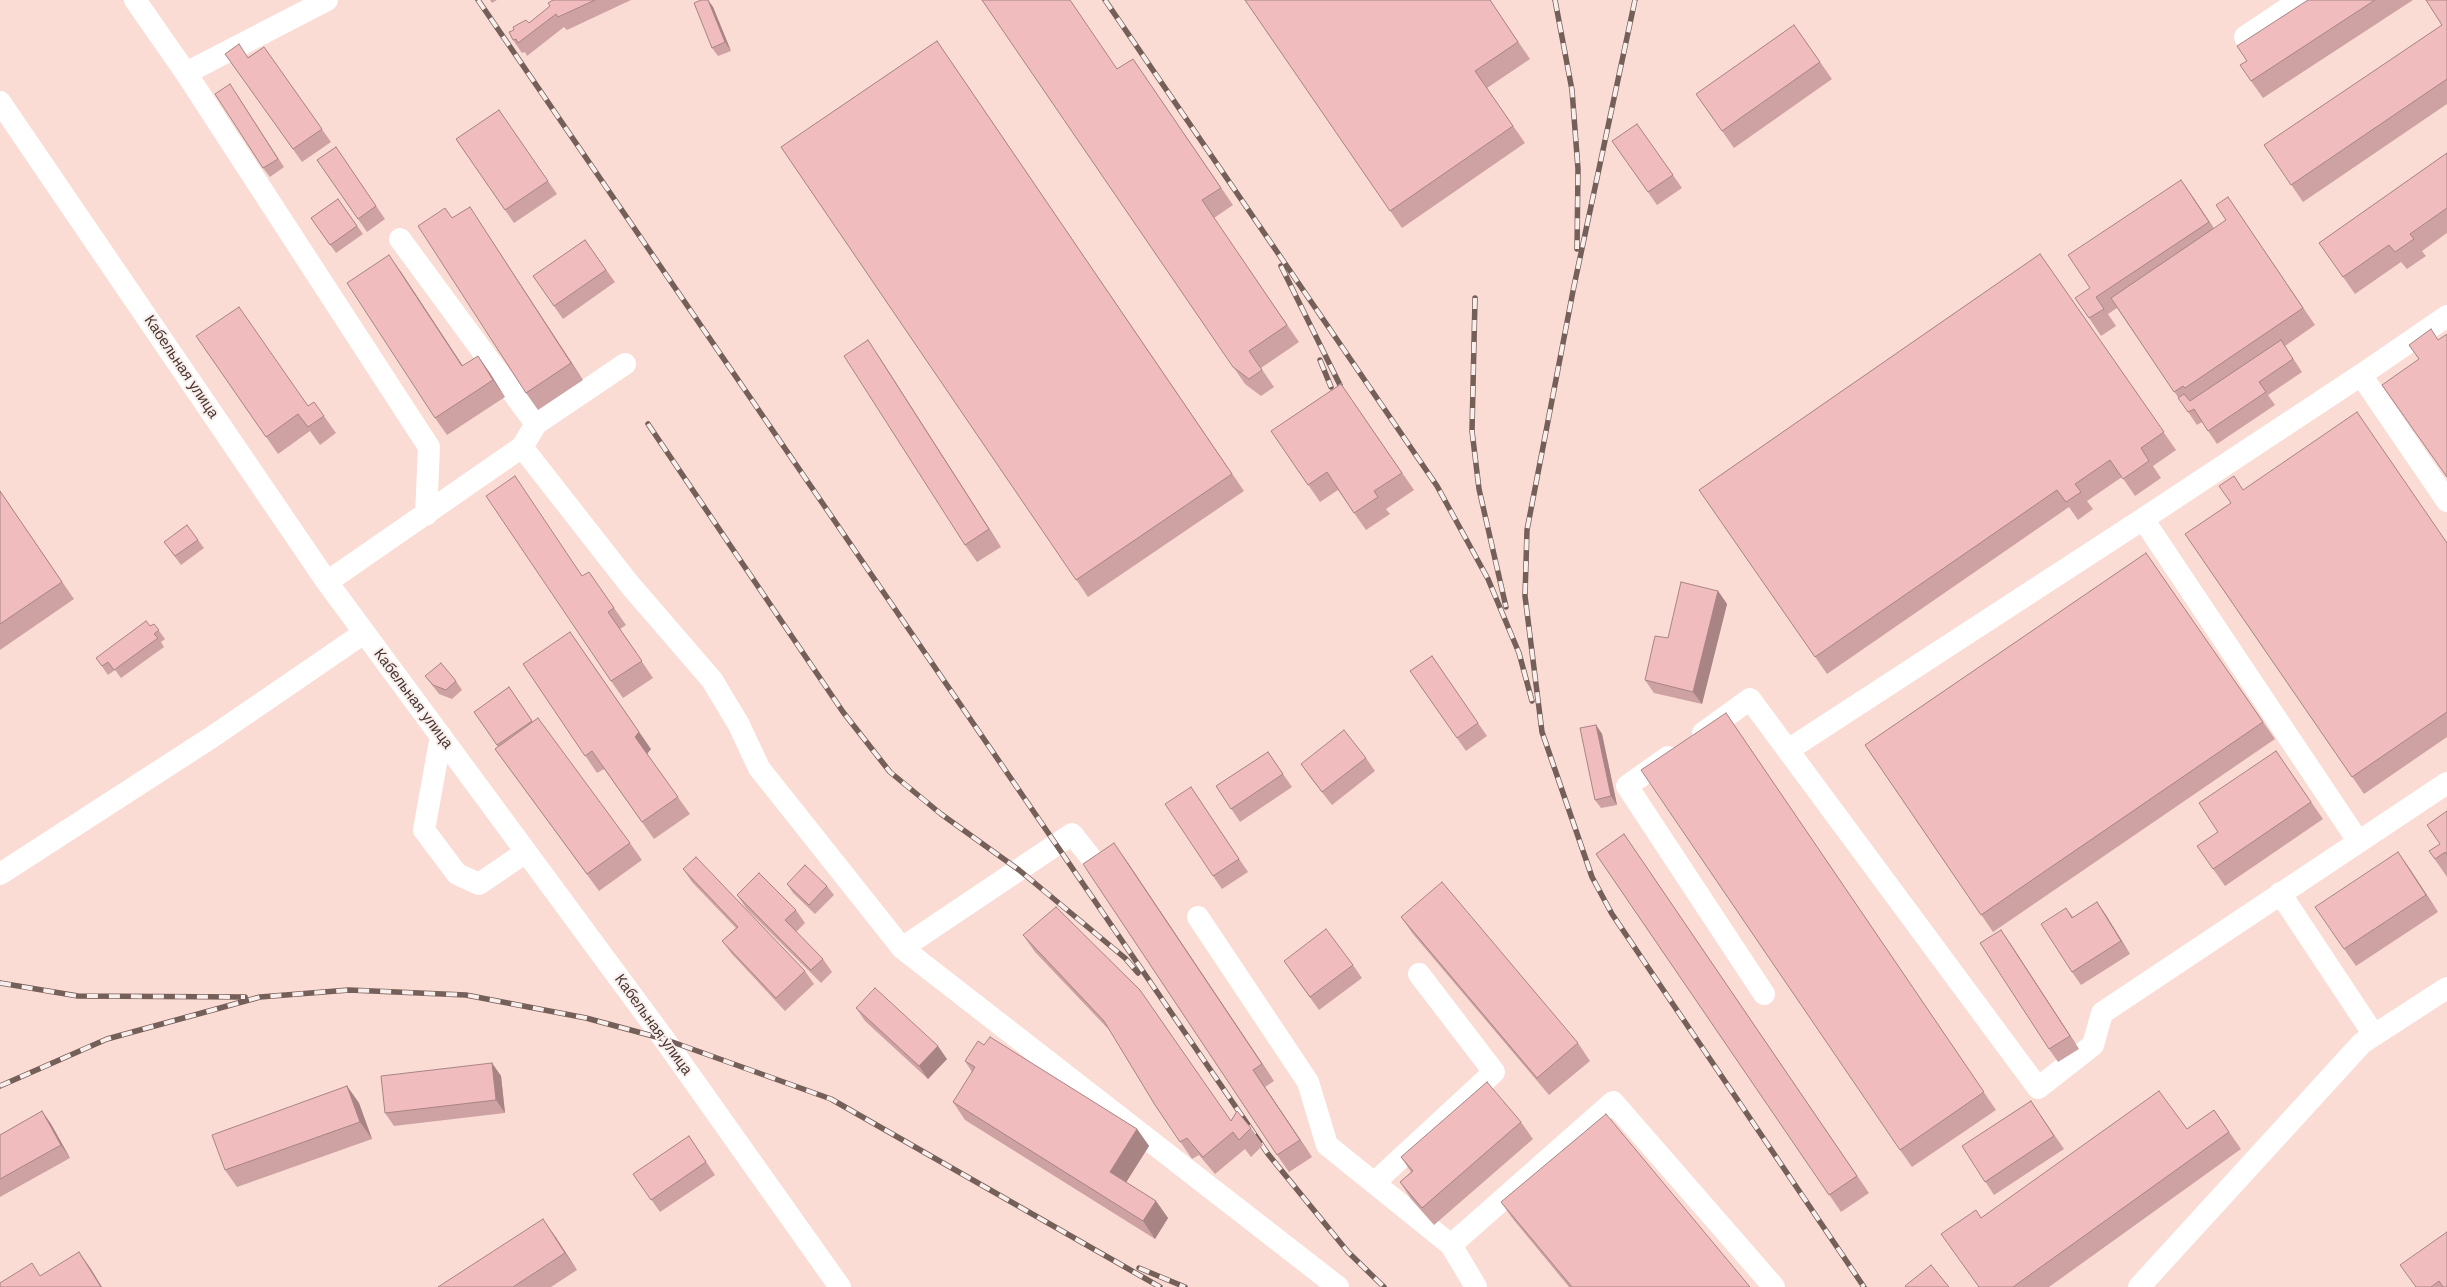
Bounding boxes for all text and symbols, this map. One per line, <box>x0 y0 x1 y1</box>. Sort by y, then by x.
street label: Кабельная улица <box>140 312 222 422</box>
street label: Кабельная улица <box>370 646 456 752</box>
street label: Кабельная улица <box>610 971 696 1079</box>

